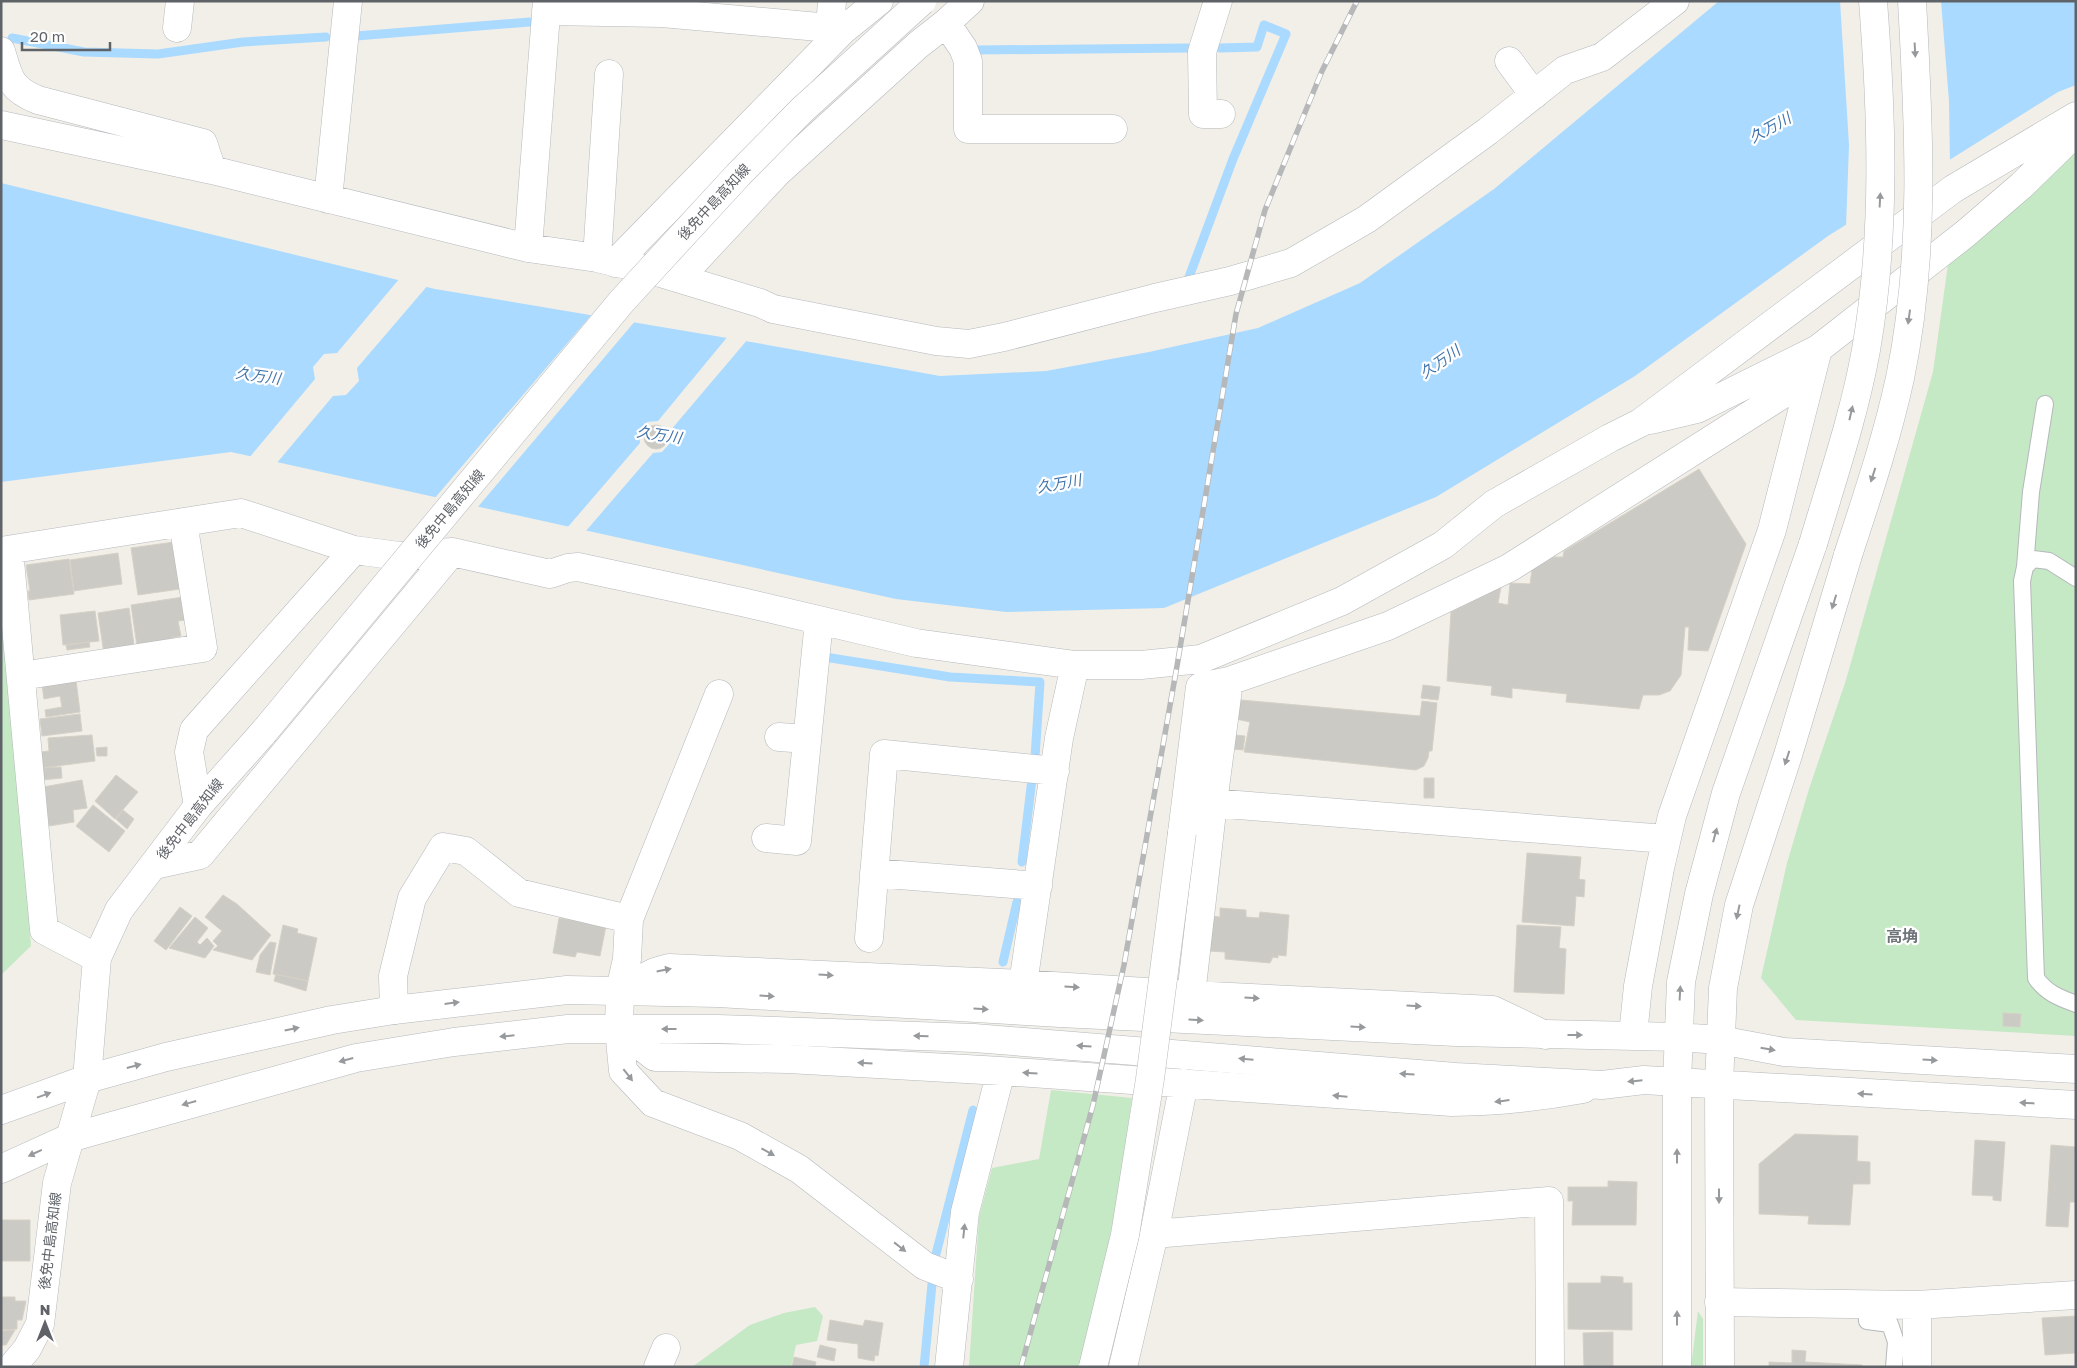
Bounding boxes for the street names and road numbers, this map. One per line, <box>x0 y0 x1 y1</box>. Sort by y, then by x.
street label: 後免中島高知線 <box>674 160 753 243</box>
street label: 後免中島高知線 <box>412 466 488 552</box>
street label: 後免中島高知線 <box>153 775 226 863</box>
street label: 後免中島高知線 <box>35 1191 64 1291</box>

